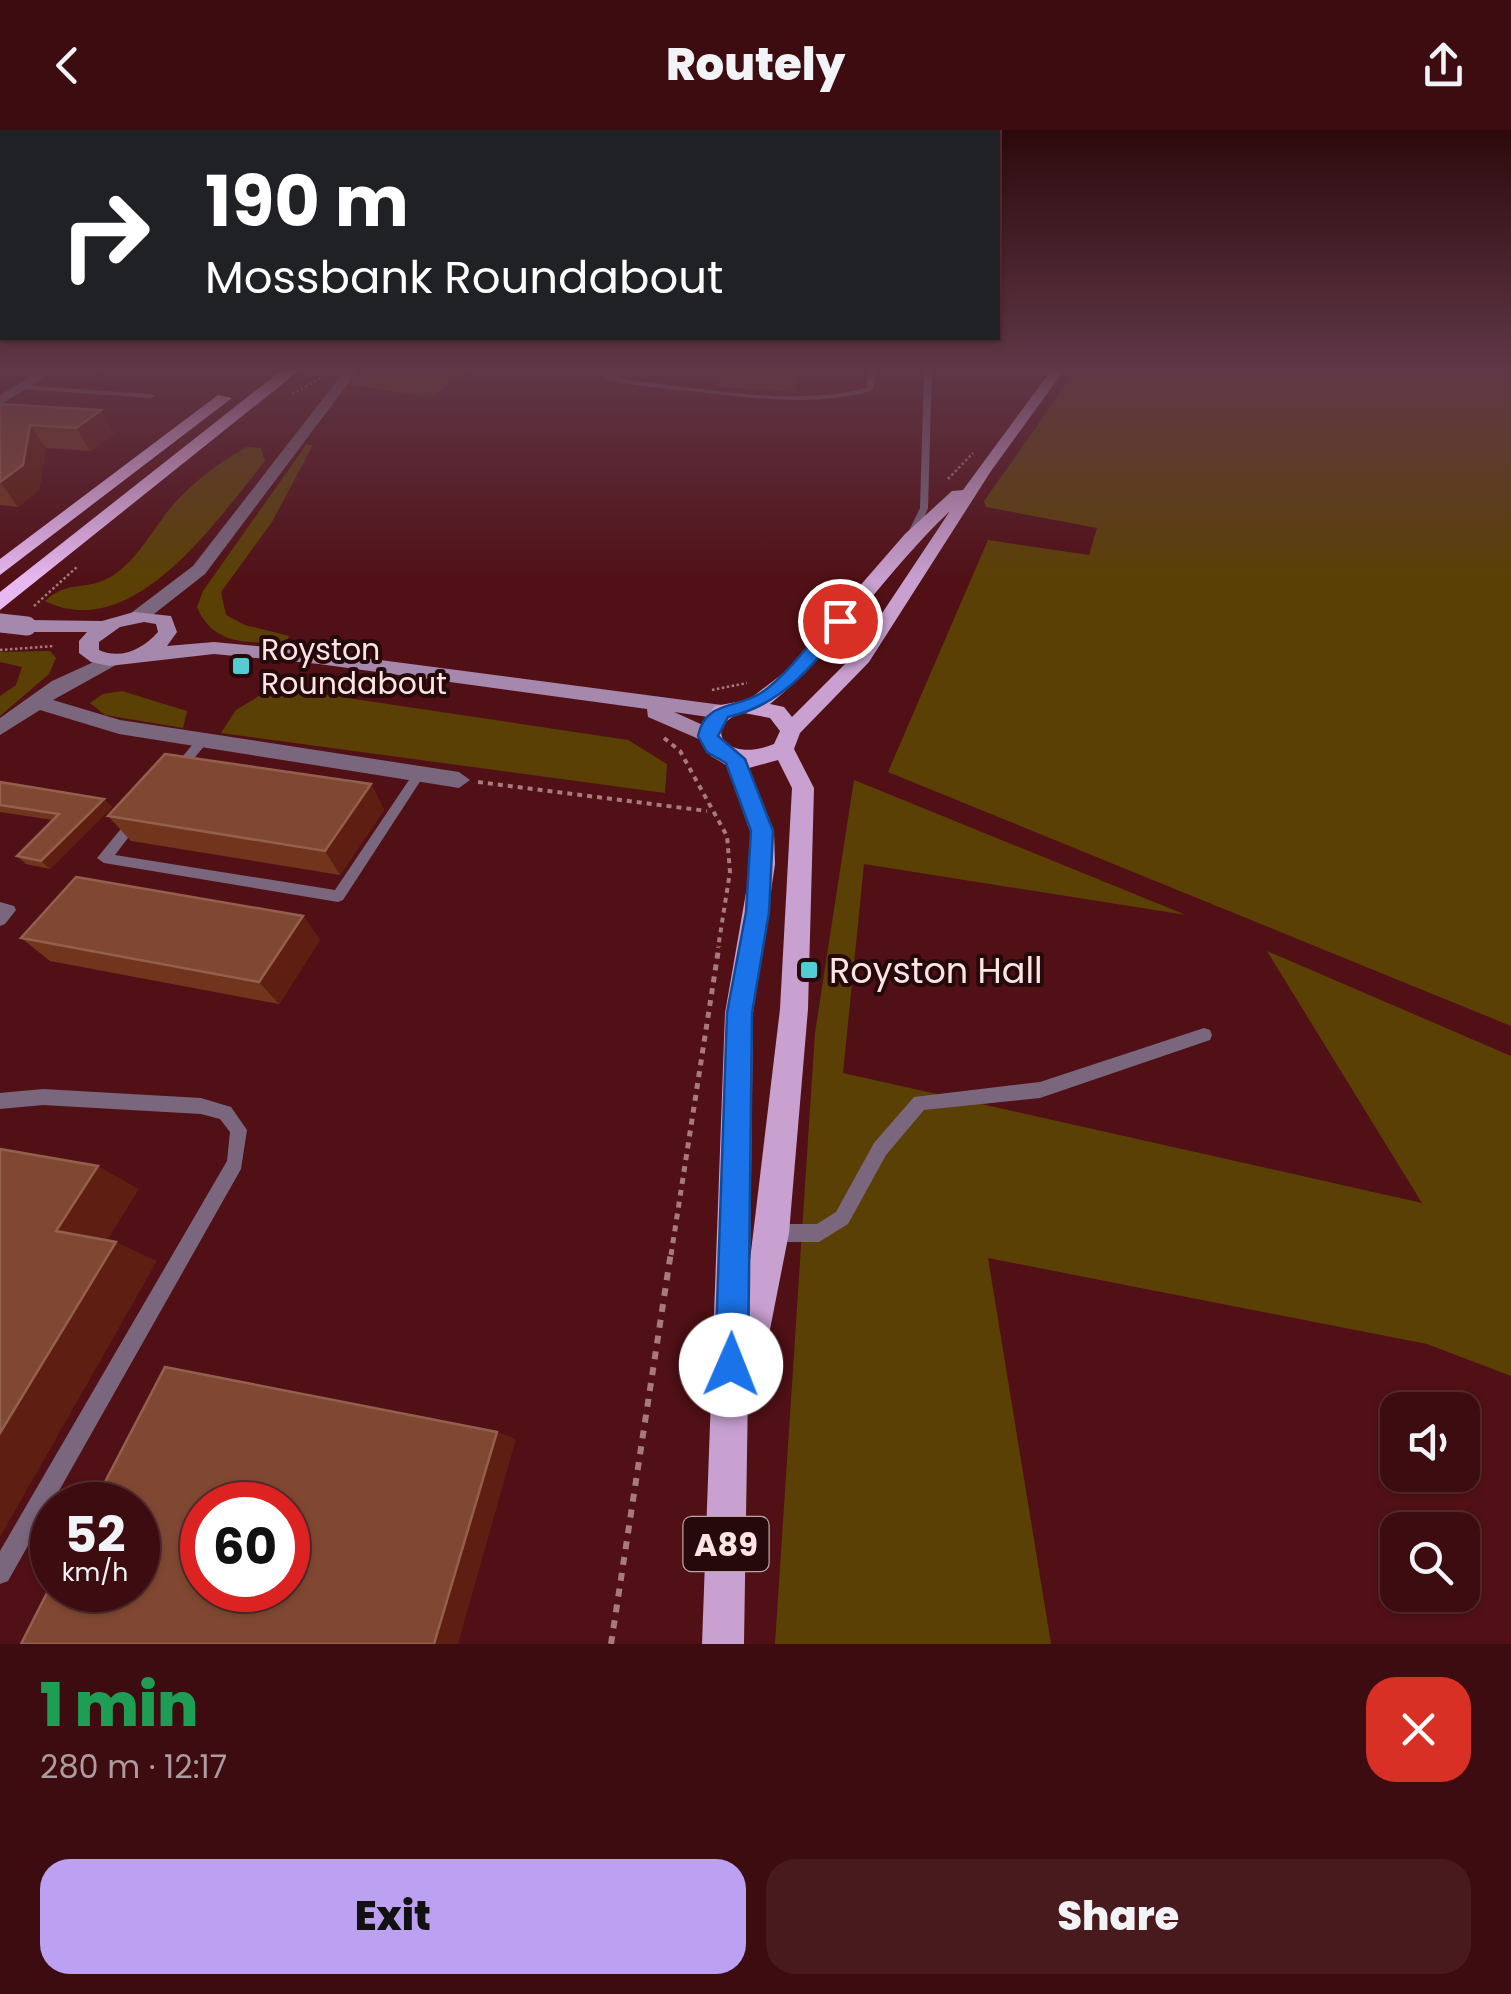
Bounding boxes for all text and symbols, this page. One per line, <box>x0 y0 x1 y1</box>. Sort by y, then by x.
text: Routely <box>666 33 845 96</box>
icon: back <box>40 38 95 93</box>
icon: share <box>1416 38 1471 93</box>
text: 190 m <box>205 152 409 251</box>
icon: right <box>40 170 170 300</box>
text: Mossbank Roundabout <box>205 246 723 309</box>
pin <box>798 579 883 664</box>
icon: arrive <box>813 594 868 649</box>
place label: Royston Roundabout <box>261 628 447 705</box>
marker: Royston Roundabout <box>230 655 252 677</box>
place label: Royston Hall <box>829 946 1043 995</box>
marker: Royston Hall <box>798 959 820 981</box>
position arrow <box>679 1313 783 1417</box>
map controls <box>1380 1392 1480 1612</box>
button: sound <box>1380 1392 1480 1492</box>
speed limit sign: 60 <box>180 1482 310 1612</box>
text: 52 <box>64 1499 126 1570</box>
button: search <box>1380 1512 1480 1612</box>
road number: A89 <box>684 1517 768 1571</box>
text: km/h <box>62 1555 128 1590</box>
text: 1 min <box>40 1663 198 1747</box>
button: close <box>1366 1677 1471 1782</box>
text: 280 m · 12:17 <box>40 1744 227 1789</box>
button: Exit <box>40 1859 746 1974</box>
button: Share <box>766 1859 1471 1974</box>

